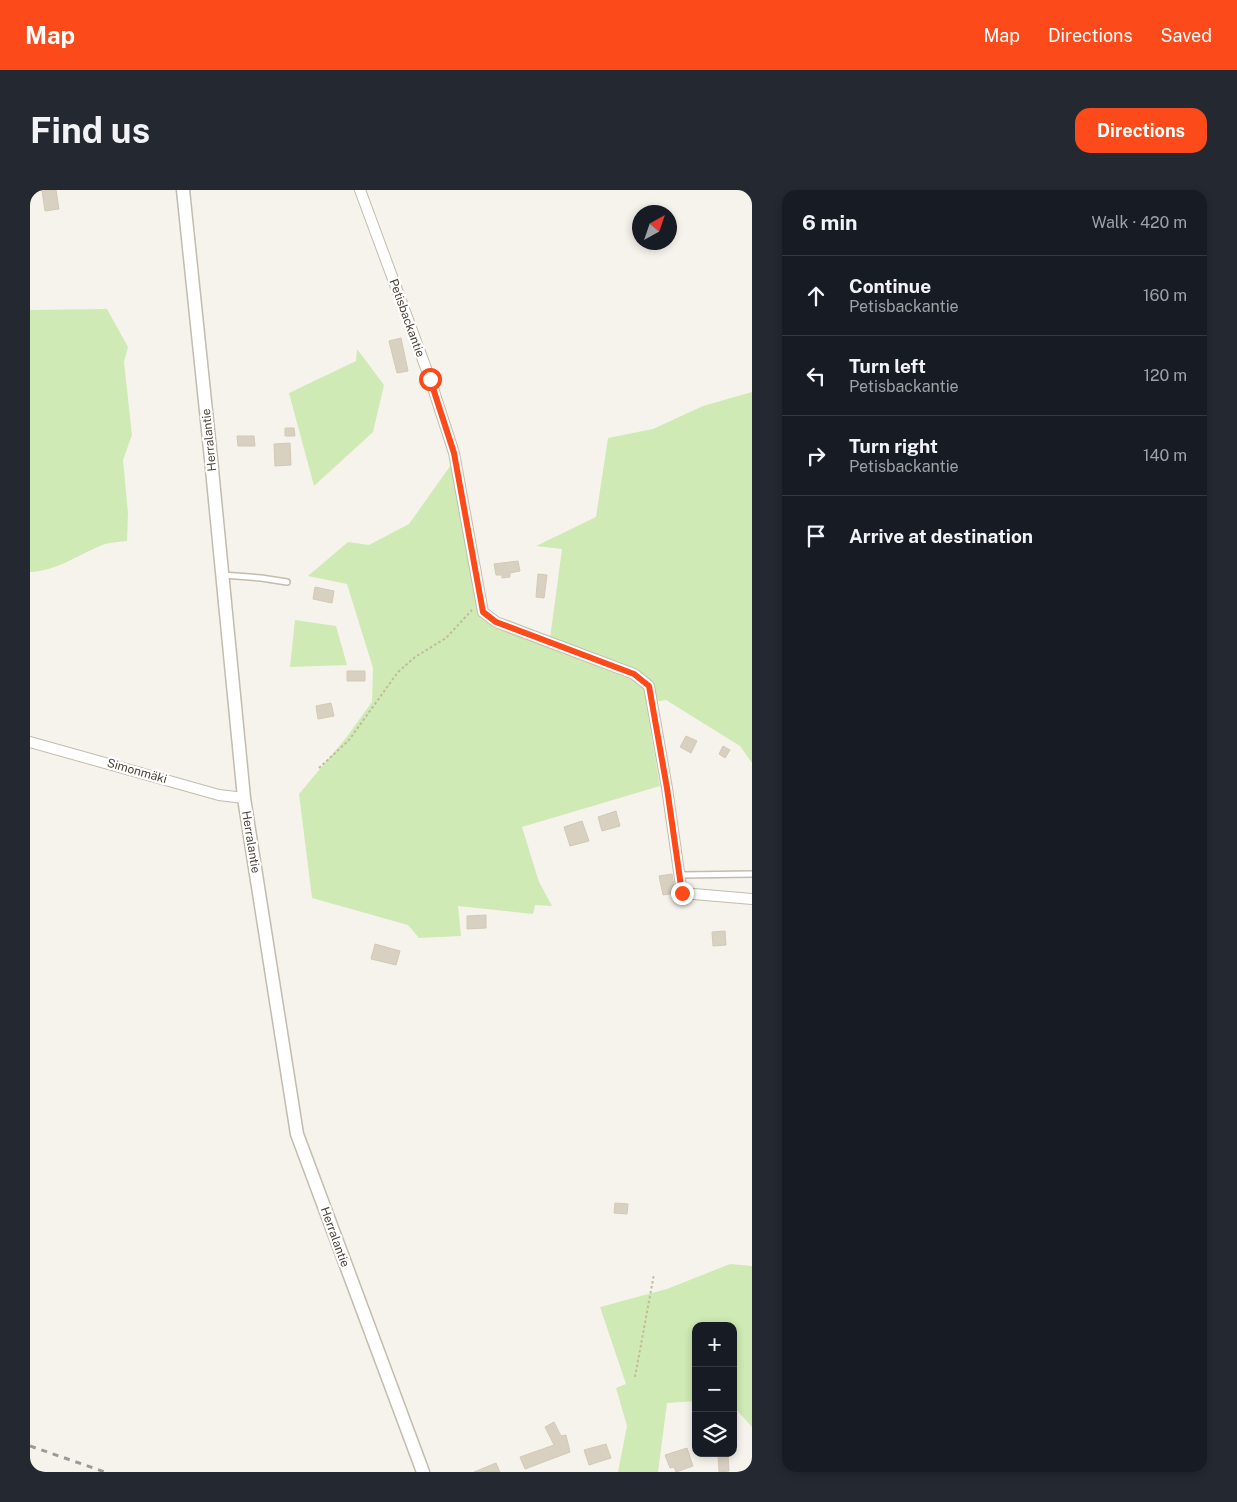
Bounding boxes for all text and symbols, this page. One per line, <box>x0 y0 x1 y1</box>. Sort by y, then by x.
text: Map <box>25 21 75 49</box>
text: Map <box>983 25 1020 46</box>
text: Directions <box>1048 25 1133 46</box>
text: Saved <box>1161 25 1212 46</box>
button: Directions <box>1075 108 1207 153</box>
text: Find us <box>30 110 150 151</box>
north arrow <box>632 205 677 250</box>
text: 6 min <box>802 210 858 235</box>
text: Walk · 420 m <box>1091 213 1187 232</box>
text: Continue <box>849 275 931 297</box>
street label: Petisbackantie <box>386 277 428 359</box>
icon: ahead <box>802 282 830 310</box>
text: 160 m <box>1143 286 1187 305</box>
text: Petisbackantie <box>849 297 959 316</box>
text: Turn left <box>849 355 926 377</box>
icon: left <box>802 362 830 390</box>
text: 120 m <box>1143 366 1187 385</box>
route start <box>419 368 442 391</box>
text: Petisbackantie <box>849 377 959 396</box>
street label: Herralantie <box>199 408 219 472</box>
text: Turn right <box>849 435 938 457</box>
icon: right <box>802 442 830 470</box>
text: 140 m <box>1143 446 1187 465</box>
text: Petisbackantie <box>849 457 959 476</box>
icon: arrive <box>802 522 830 550</box>
text: Arrive at destination <box>849 525 1033 547</box>
street label: Simonmäki <box>105 756 169 786</box>
street label: Herralantie <box>239 810 263 874</box>
route end <box>671 882 694 905</box>
street label: Herralantie <box>318 1205 352 1269</box>
map controls <box>692 1322 737 1457</box>
button: + <box>692 1322 737 1367</box>
button: − <box>692 1367 737 1412</box>
button: layers <box>692 1412 737 1457</box>

